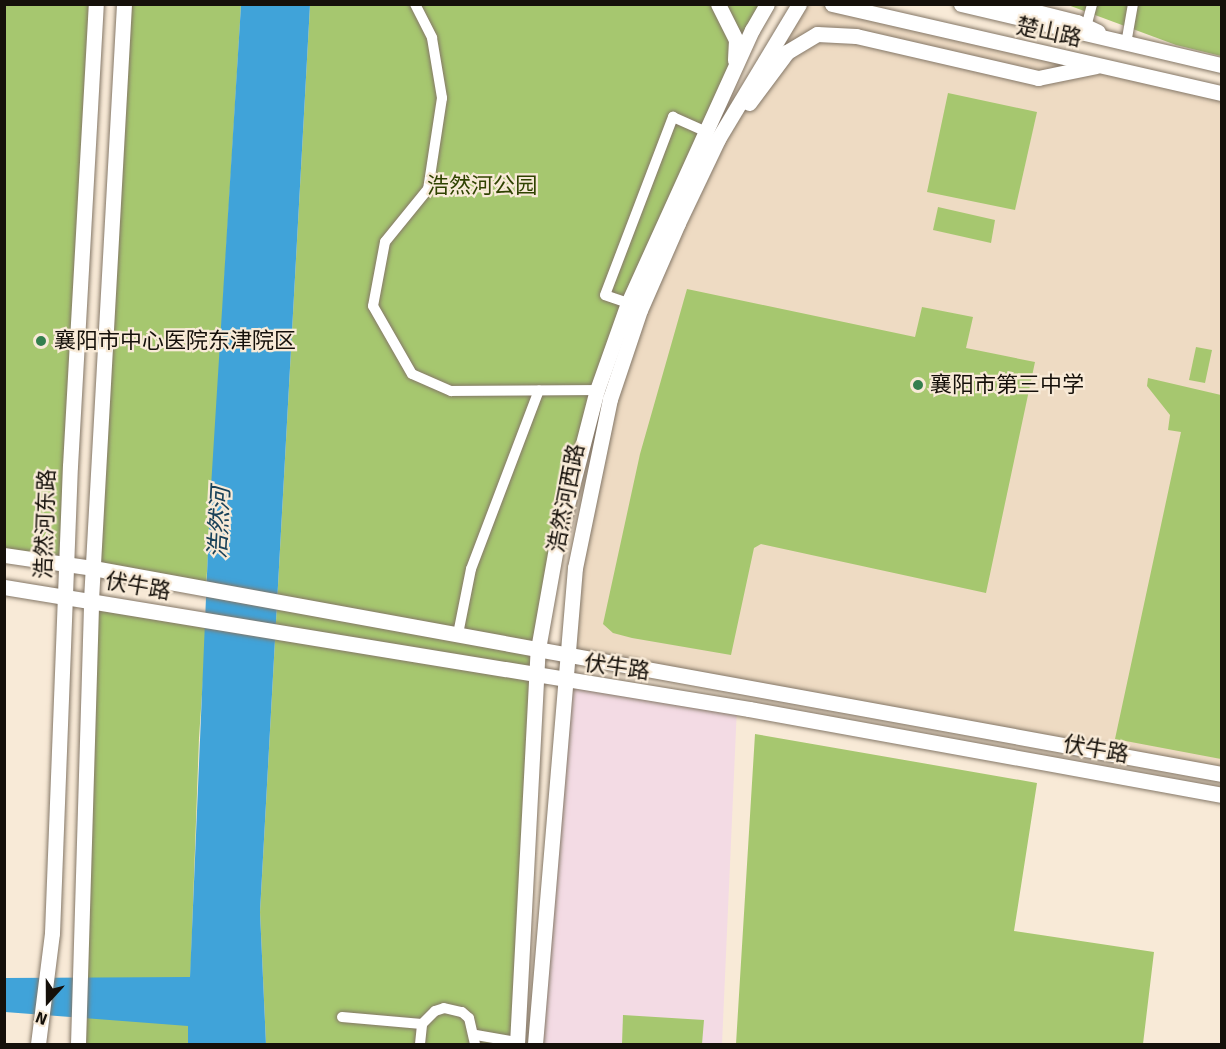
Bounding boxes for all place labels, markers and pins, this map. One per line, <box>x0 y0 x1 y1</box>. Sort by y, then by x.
place label: 襄阳市中心医院东津院区 <box>54 328 296 354</box>
marker: 襄阳市中心医院东津院区 <box>32 332 50 350</box>
place label: 襄阳市第三中学 <box>930 372 1084 398</box>
marker: 襄阳市第三中学 <box>911 378 925 392</box>

